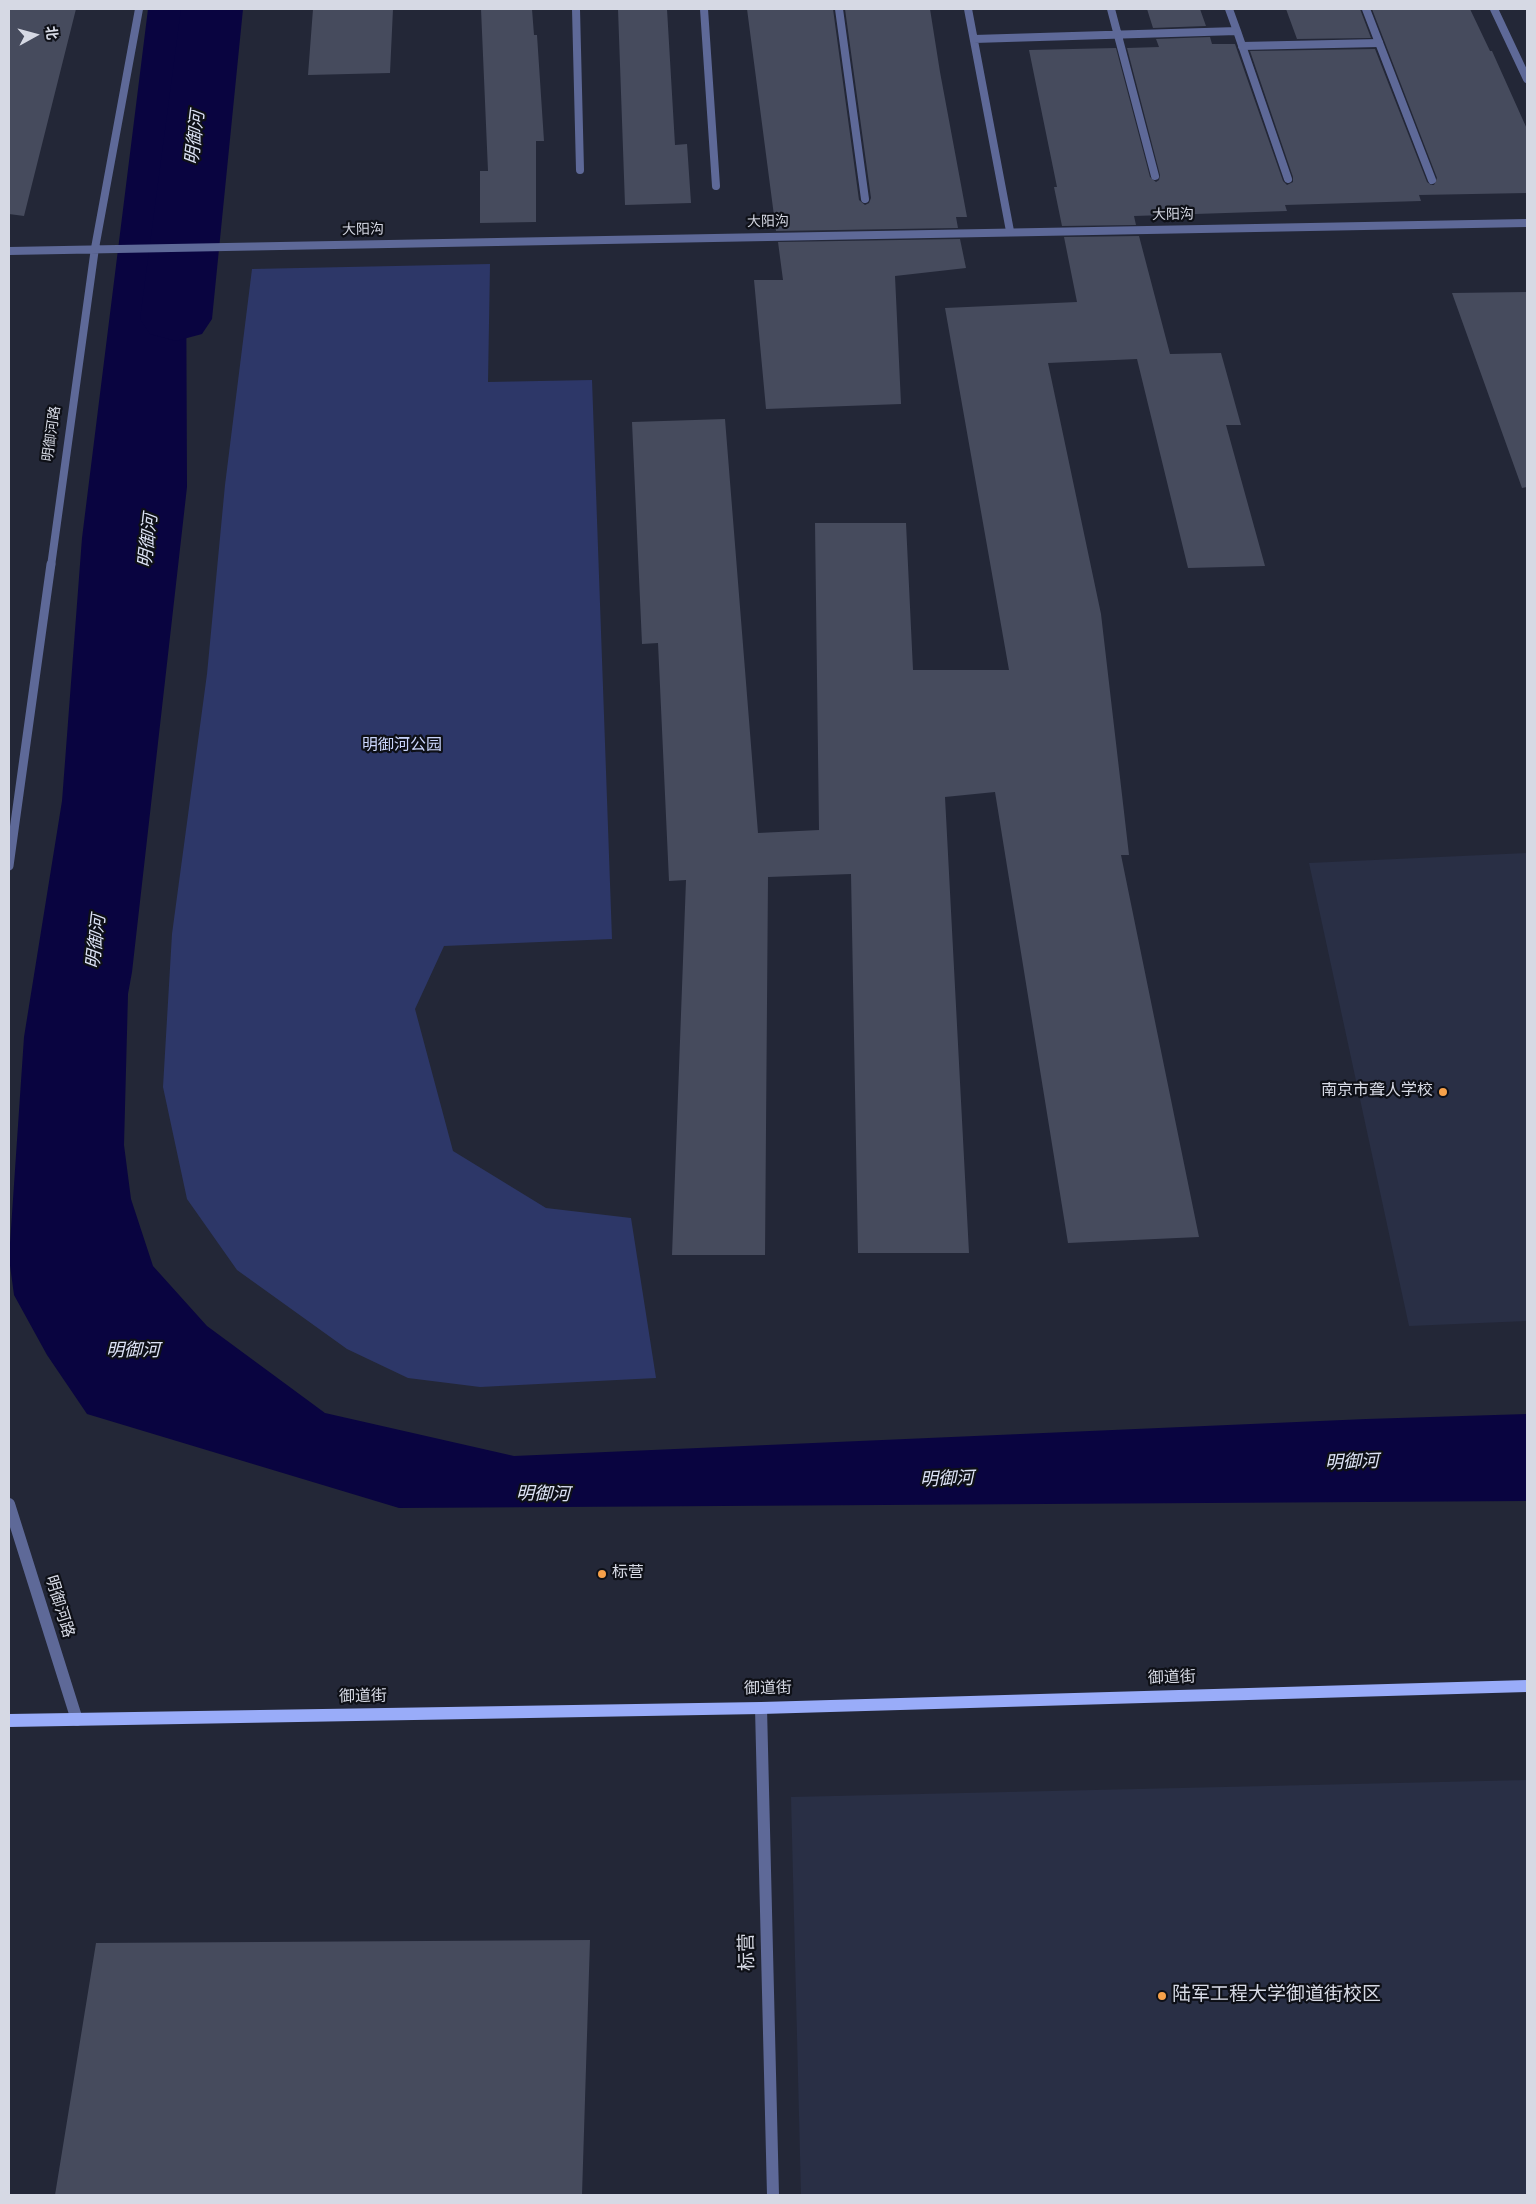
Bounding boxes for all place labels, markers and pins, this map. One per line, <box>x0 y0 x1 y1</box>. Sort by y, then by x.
place label: 南京市聋人学校 <box>1321 1082 1433 1102</box>
marker: 南京市聋人学校 <box>1437 1086 1449 1098</box>
place label: 标营 <box>612 1564 644 1584</box>
marker: 标营 <box>596 1568 608 1580</box>
place label: 陆军工程大学御道街校区 <box>1172 1985 1381 2007</box>
marker: 陆军工程大学御道街校区 <box>1156 1990 1168 2002</box>

